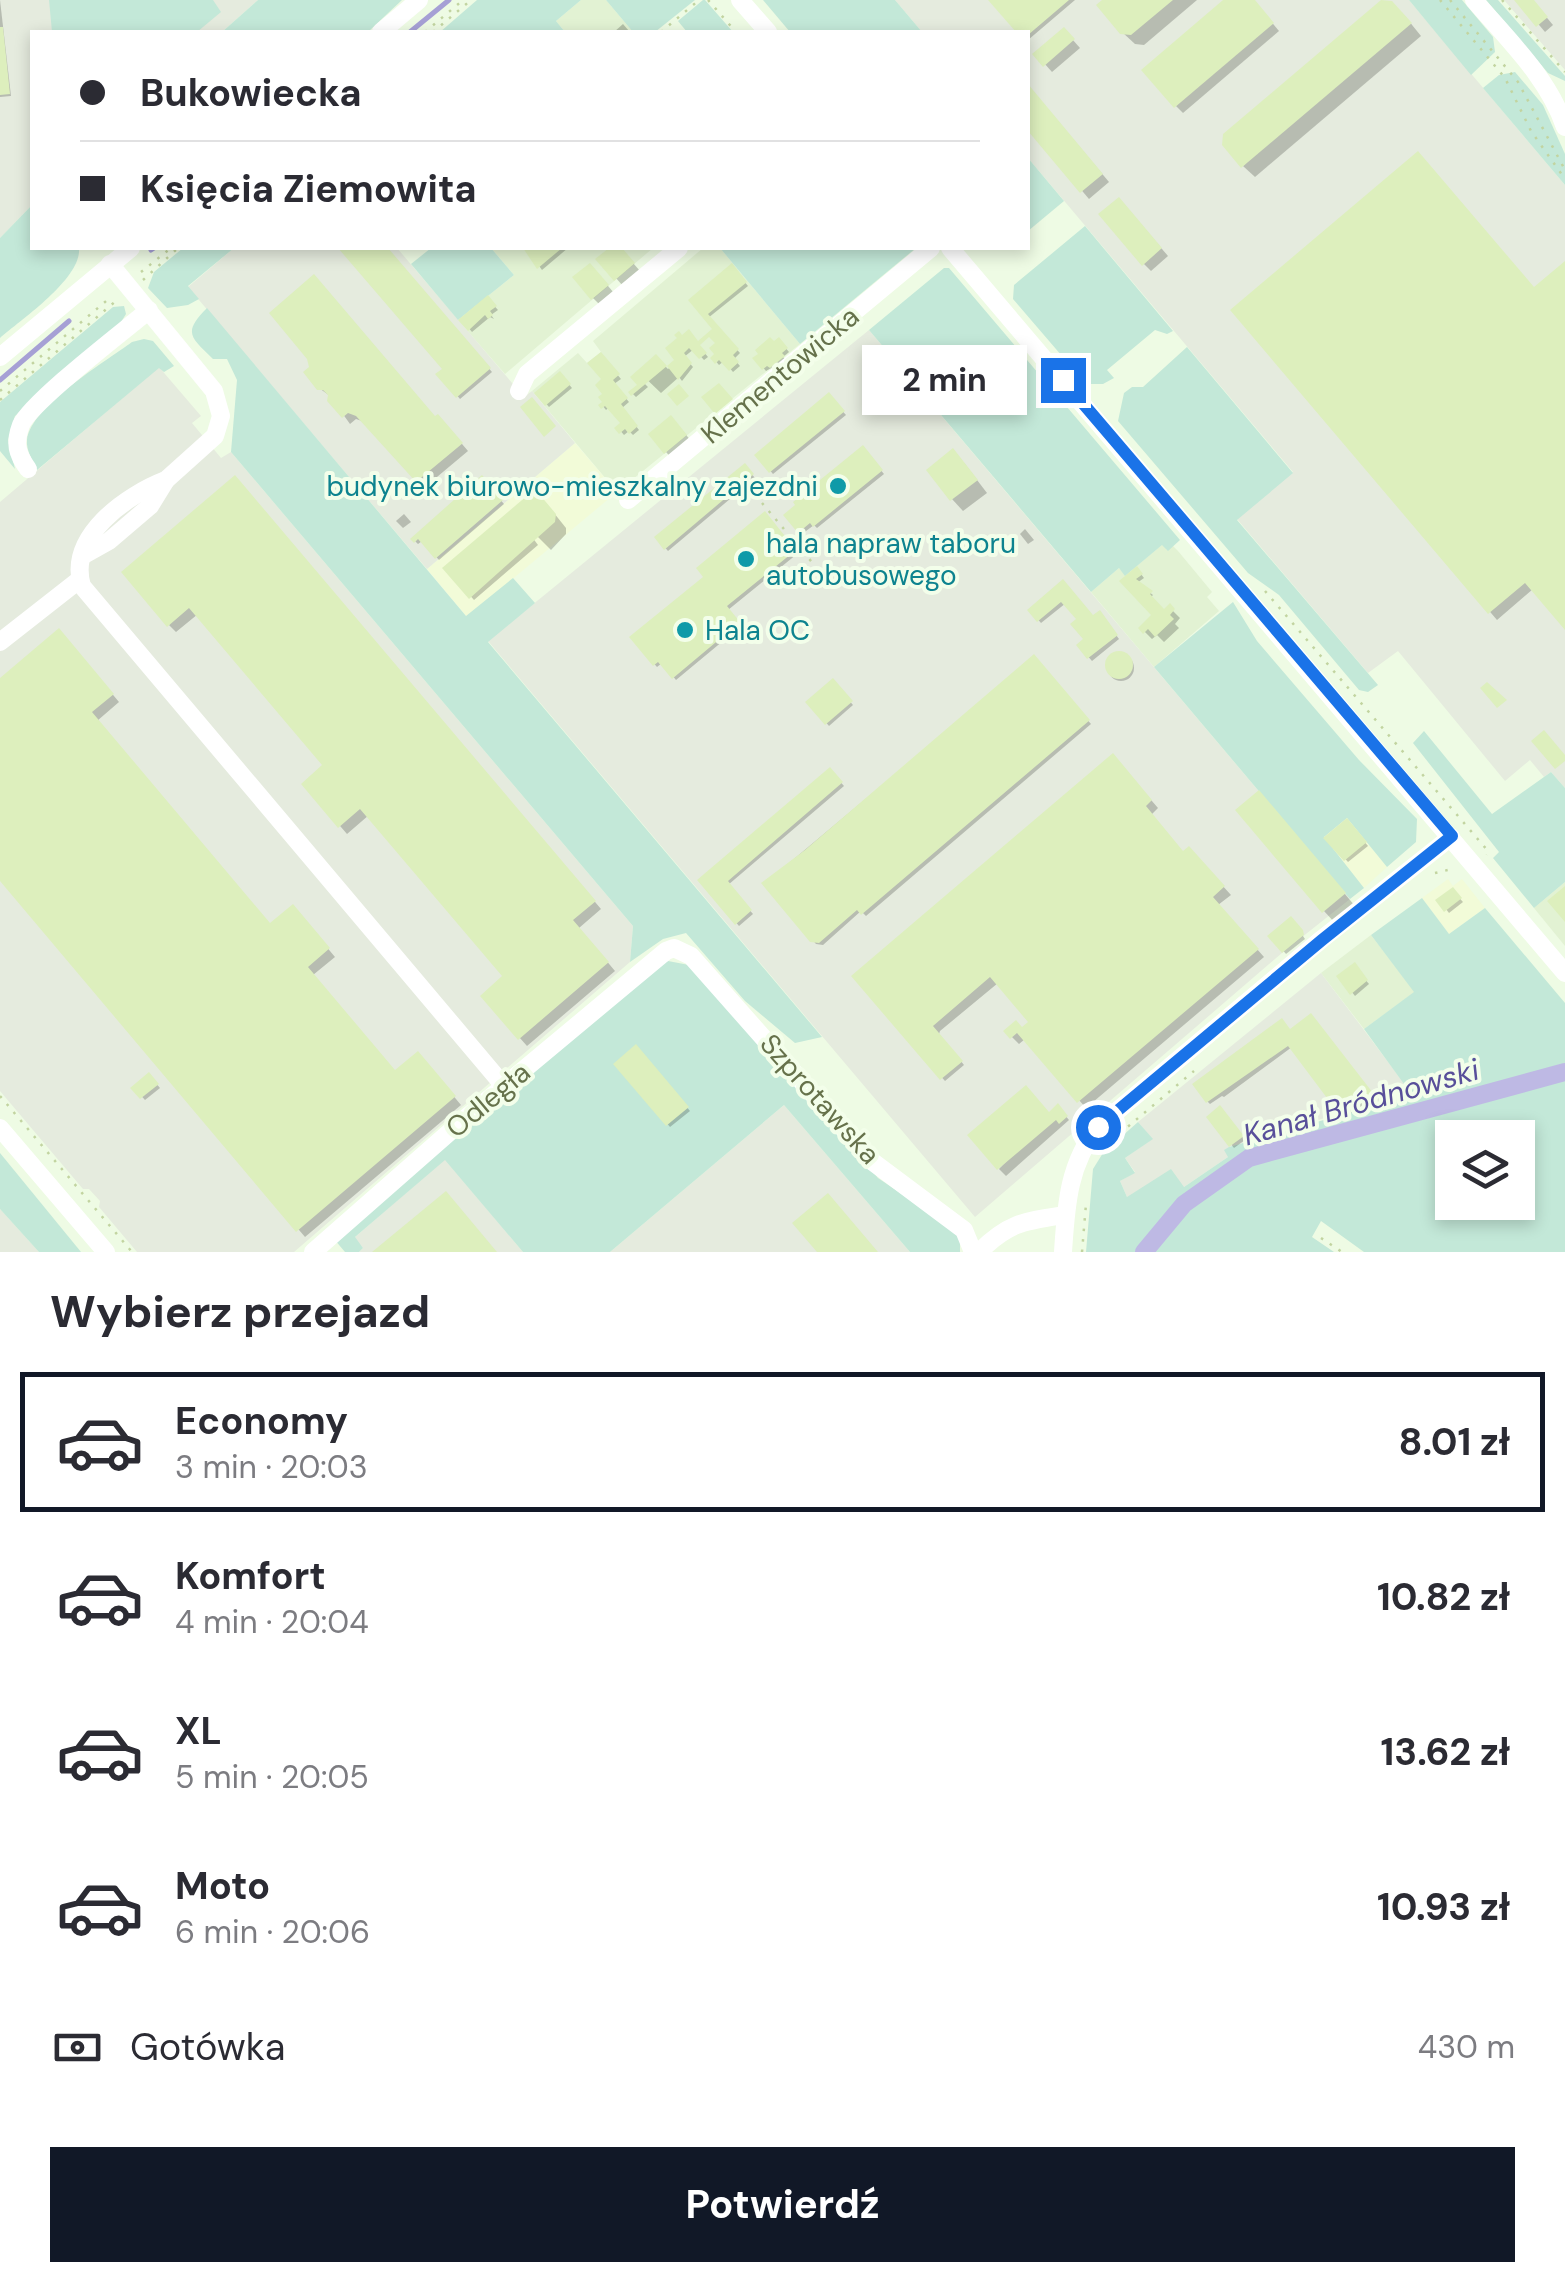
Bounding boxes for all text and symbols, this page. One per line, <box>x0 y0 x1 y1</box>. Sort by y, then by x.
text: Bukowiecka <box>140 68 362 118</box>
text: Księcia Ziemowita <box>140 164 477 214</box>
street label: Klementowicka <box>693 298 867 452</box>
callout: 2 min <box>863 345 1028 415</box>
route end <box>1041 358 1086 403</box>
text: 2 min <box>902 359 987 401</box>
place label: budynek biurowo-mieszkalny zajezdni <box>326 468 818 505</box>
marker: budynek biurowo-mieszkalny zajezdni <box>827 475 849 497</box>
place label: hala napraw taboru autobusowego <box>766 525 1016 594</box>
marker: hala napraw taboru autobusowego <box>735 548 757 570</box>
place label: Hala OC <box>705 612 810 649</box>
marker: Hala OC <box>674 619 696 641</box>
street label: Szprotawska <box>752 1026 888 1172</box>
water label: Kanał Bródnowski <box>1238 1049 1484 1154</box>
street label: Odległa <box>438 1054 538 1146</box>
route start <box>1076 1105 1121 1150</box>
map controls <box>1435 1120 1535 1220</box>
button: layers <box>1435 1120 1535 1220</box>
text: Wybierz przejazd <box>50 1282 430 1341</box>
text: Economy <box>175 1396 348 1446</box>
icon: car <box>55 1397 145 1487</box>
text: 8.01 zł <box>1399 1417 1510 1467</box>
text: 3 min · 20:03 <box>175 1446 368 1488</box>
text: Komfort <box>175 1551 326 1601</box>
icon: car <box>55 1552 145 1642</box>
text: 10.82 zł <box>1377 1572 1510 1622</box>
text: 4 min · 20:04 <box>175 1601 369 1643</box>
text: XL <box>175 1706 222 1756</box>
icon: car <box>55 1707 145 1797</box>
text: 13.62 zł <box>1380 1727 1510 1777</box>
text: 5 min · 20:05 <box>175 1756 369 1798</box>
text: Moto <box>175 1861 270 1911</box>
icon: car <box>55 1862 145 1952</box>
text: 10.93 zł <box>1377 1882 1510 1932</box>
text: 6 min · 20:06 <box>175 1911 370 1953</box>
icon: cash <box>50 2020 105 2075</box>
text: Gotówka <box>130 2022 285 2072</box>
text: 430 m <box>1418 2026 1515 2068</box>
button: Potwierdź <box>50 2147 1515 2262</box>

